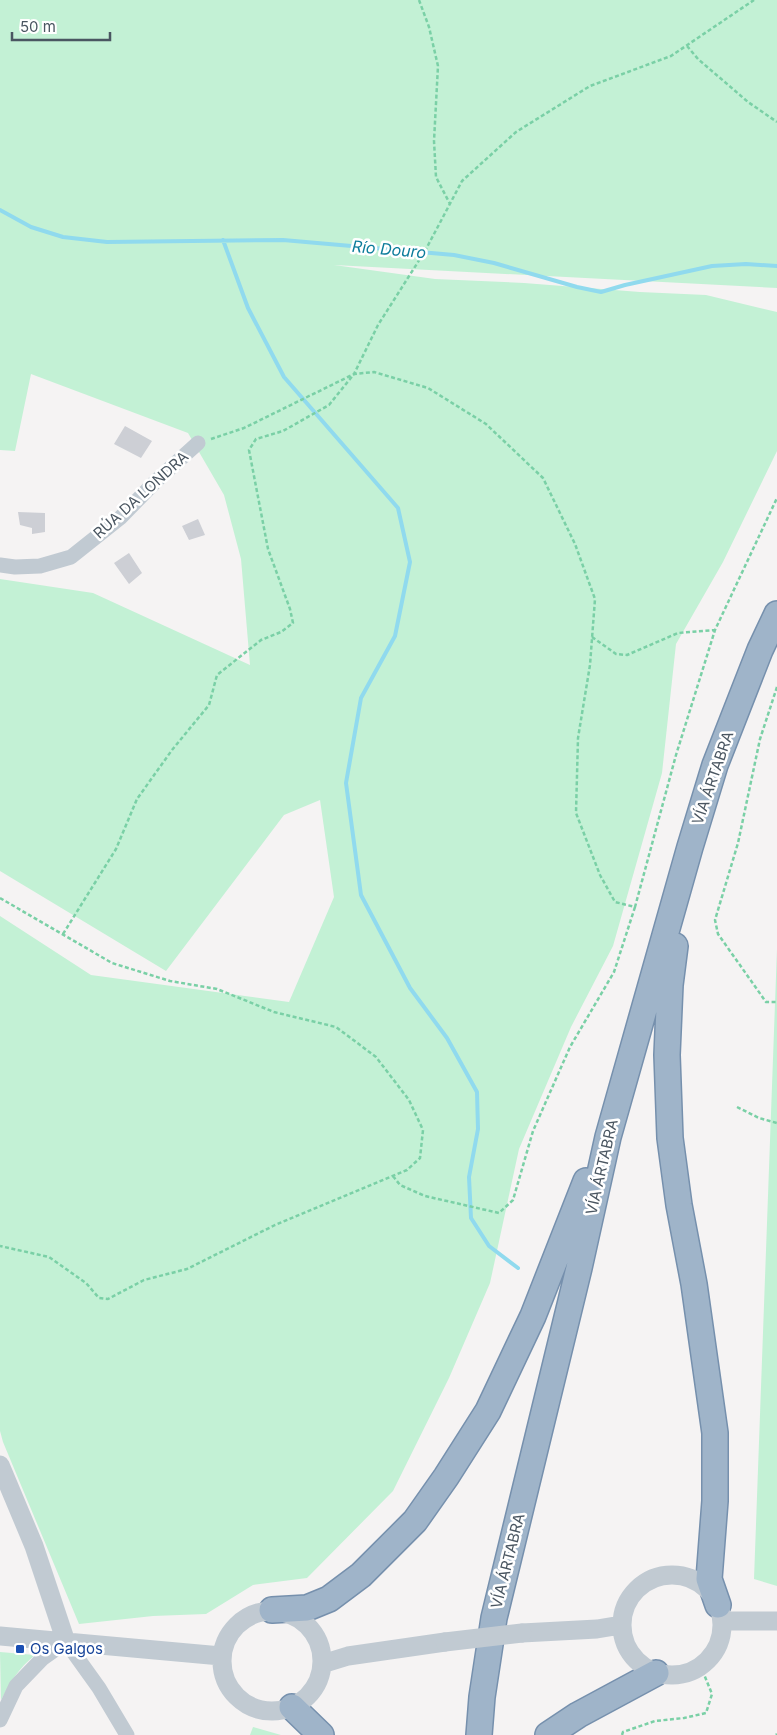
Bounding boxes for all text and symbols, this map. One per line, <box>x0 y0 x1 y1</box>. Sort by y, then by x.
scale bar <box>12 10 110 42</box>
text: 50 m <box>20 17 56 36</box>
water label: Río Douro <box>351 236 427 262</box>
street label: RÚA DA LONDRA <box>89 447 192 542</box>
street label: VÍA ÁRTABRA <box>688 729 737 827</box>
street label: VÍA ÁRTABRA <box>581 1117 622 1217</box>
street label: VÍA ÁRTABRA <box>486 1511 529 1610</box>
place label: Os Galgos <box>30 1639 103 1658</box>
marker: Os Galgos <box>14 1643 26 1655</box>

